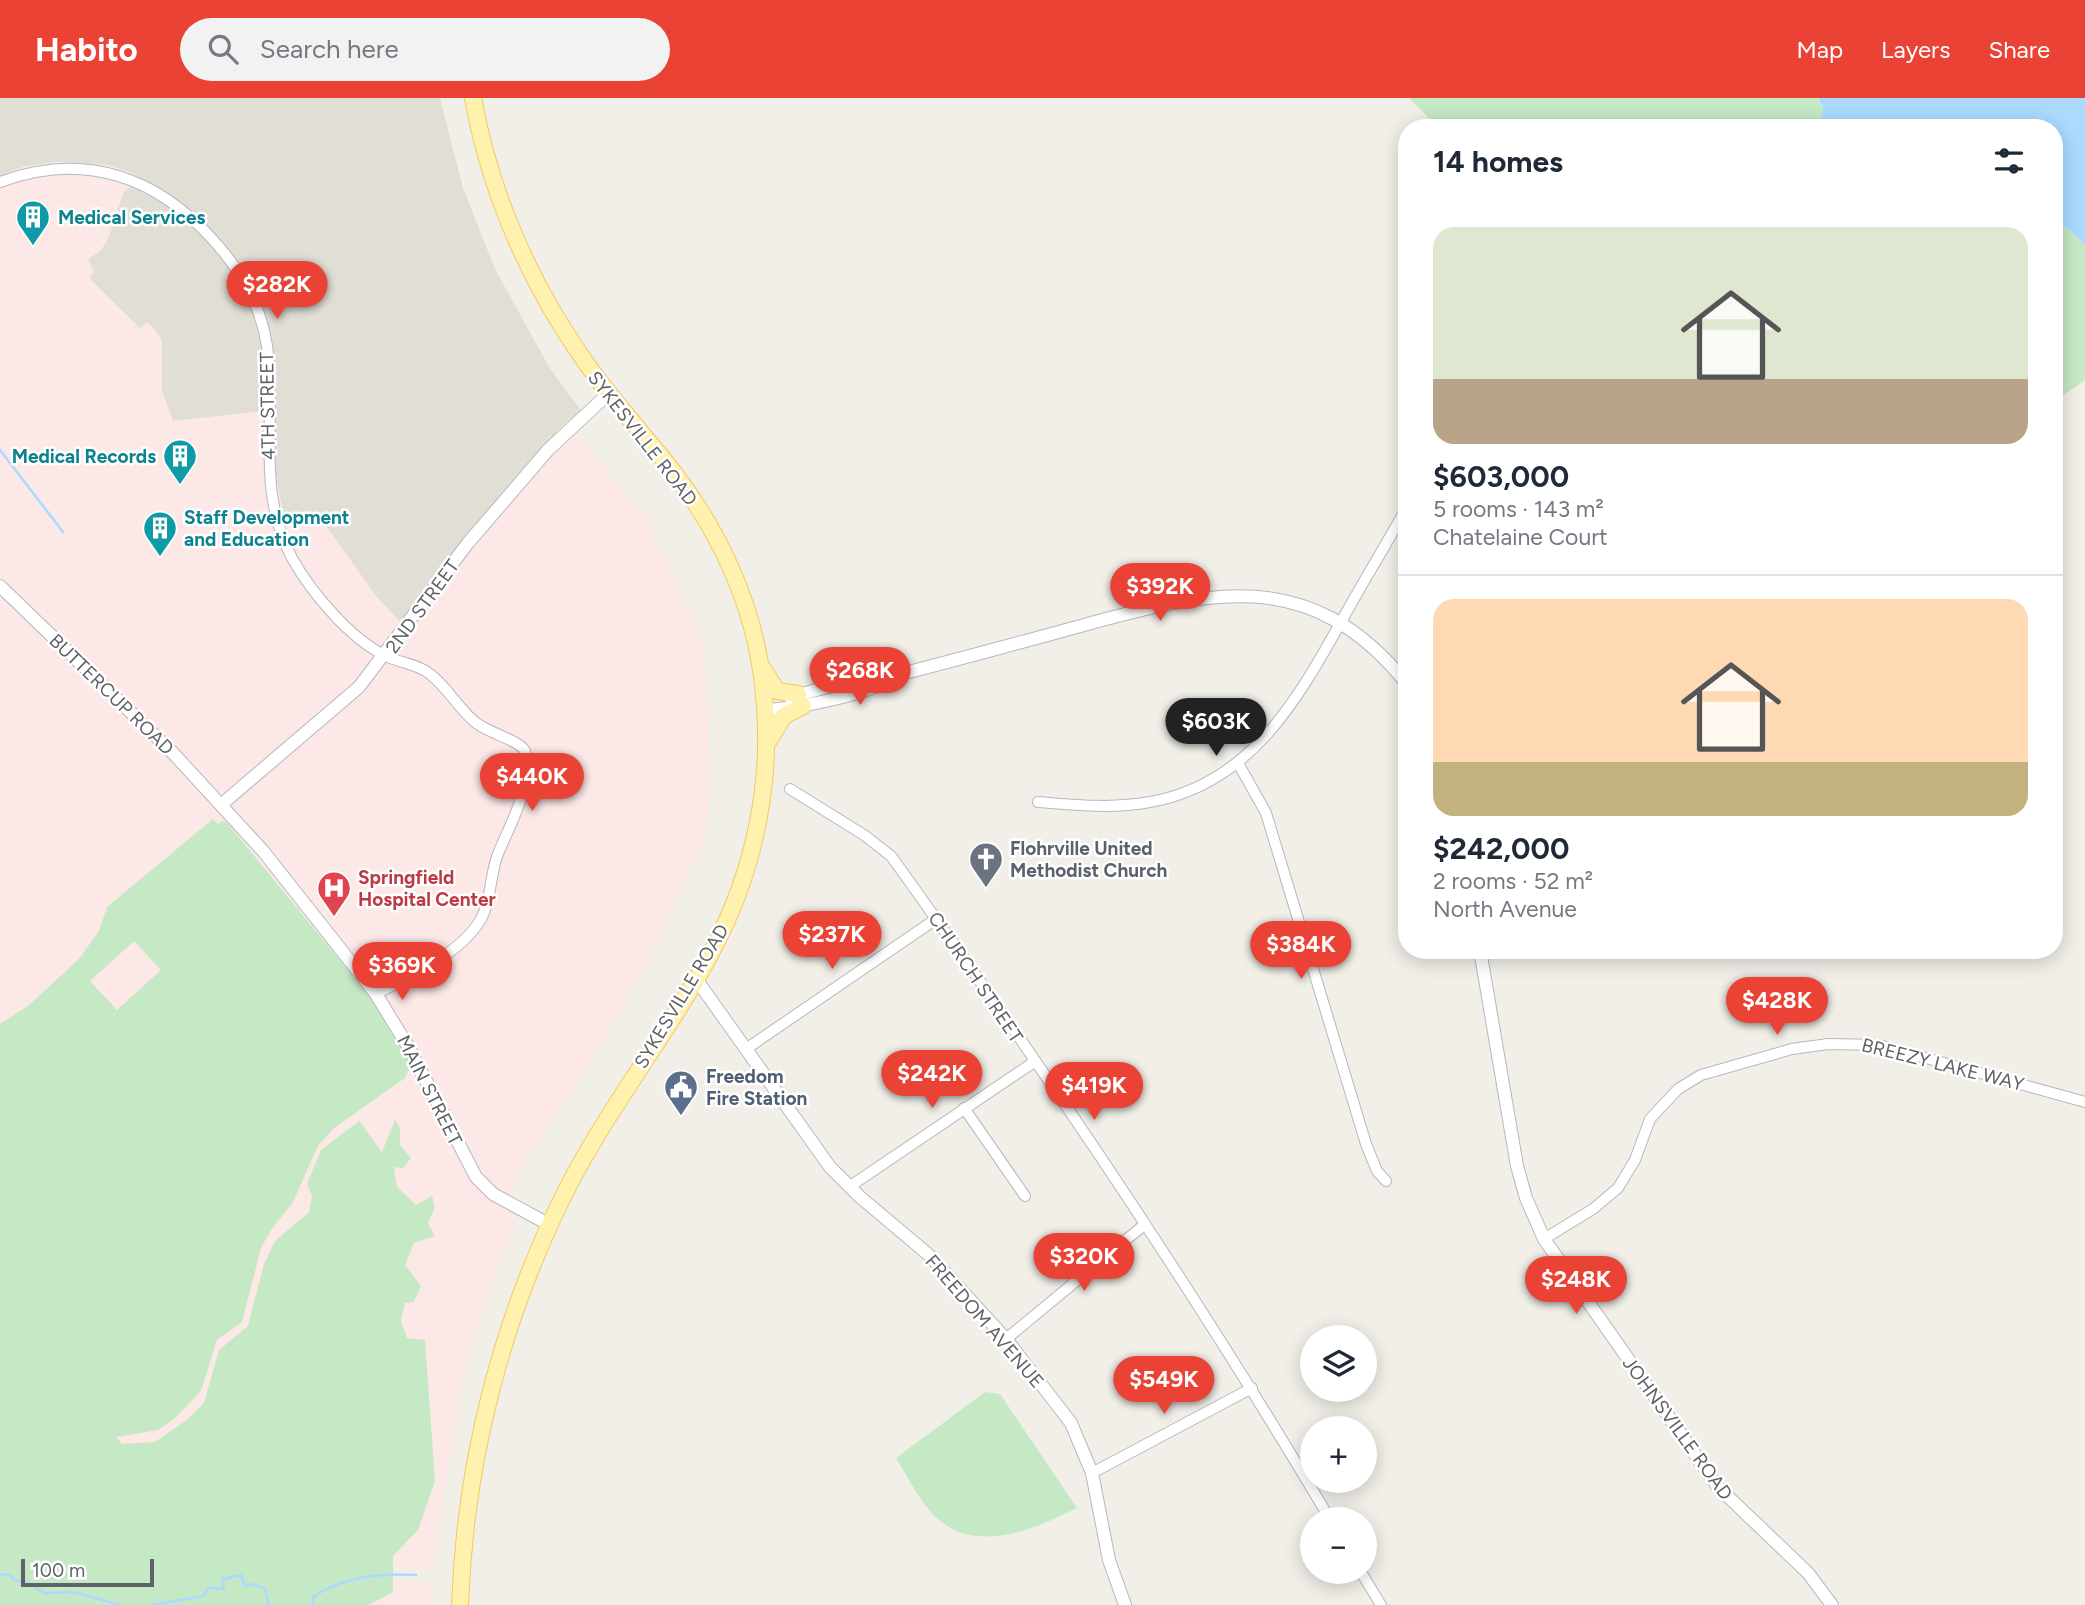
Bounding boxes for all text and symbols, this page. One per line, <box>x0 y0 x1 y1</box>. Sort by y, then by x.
search box <box>180 18 670 81</box>
text: Habito <box>35 30 138 69</box>
icon: search <box>204 30 242 68</box>
text: Search here <box>260 33 399 65</box>
text: Map <box>1796 35 1843 64</box>
text: Layers <box>1881 35 1950 64</box>
text: Share <box>1988 35 2050 64</box>
icon: filters <box>1990 142 2028 180</box>
text: 14 homes <box>1433 143 1563 180</box>
building icon: Medical Services <box>14 198 52 247</box>
place label: Medical Services <box>58 206 205 229</box>
pin: $282K <box>228 262 326 321</box>
text: $282K <box>243 270 311 298</box>
icon: home <box>1668 272 1794 398</box>
street label: 4TH STREET <box>255 351 280 460</box>
street label: SYKESVILLE ROAD <box>583 367 702 510</box>
building icon: Medical Records <box>161 437 199 486</box>
place label: Medical Records <box>12 445 156 468</box>
text: $603,000 <box>1433 458 1569 495</box>
text: 5 rooms · 143 m² <box>1433 495 1604 523</box>
place label: Staff Development and Education <box>184 506 350 551</box>
building icon: Staff Development and Education <box>141 509 179 558</box>
text: Chatelaine Court <box>1433 523 1608 551</box>
street label: 2ND STREET <box>381 555 464 658</box>
pin: $392K <box>1111 564 1209 623</box>
text: $392K <box>1126 572 1194 600</box>
street label: BUTTERCUP ROAD <box>45 629 179 760</box>
icon: home <box>1668 644 1794 770</box>
pin: $268K <box>811 648 909 707</box>
text: $268K <box>826 656 894 684</box>
pin: $603K <box>1167 698 1265 758</box>
text: $603K <box>1181 707 1251 735</box>
pin: $440K <box>483 754 581 813</box>
text: $440K <box>496 762 568 790</box>
text: $242,000 <box>1433 830 1569 867</box>
place label: Flohrville United Methodist Church <box>1010 837 1167 882</box>
church icon: Flohrville United Methodist Church <box>967 840 1005 889</box>
place label: Springfield Hospital Center <box>358 866 496 911</box>
text: 2 rooms · 52 m² <box>1433 867 1593 895</box>
hospital icon: Springfield Hospital Center <box>315 869 353 918</box>
text: North Avenue <box>1433 895 1577 923</box>
street label: CHURCH STREET <box>923 907 1028 1048</box>
pin: $237K <box>783 912 881 971</box>
street label: SYKESVILLE ROAD <box>629 920 734 1073</box>
text: $237K <box>799 920 865 948</box>
pin: $384K <box>1252 922 1350 981</box>
text: $384K <box>1266 930 1336 958</box>
pin: $369K <box>353 942 451 1002</box>
text: $369K <box>368 951 436 979</box>
pin: $428K <box>1728 978 1826 1037</box>
text: $428K <box>1742 986 1812 1014</box>
street label: MAIN STREET <box>392 1031 467 1150</box>
street label: BREEZY LAKE WAY <box>1859 1033 2027 1096</box>
pin: $242K <box>883 1051 981 1110</box>
text: $242K <box>897 1059 967 1087</box>
pin: $419K <box>1045 1062 1143 1122</box>
place label: Freedom Fire Station <box>706 1065 807 1110</box>
public building icon: Freedom Fire Station <box>662 1068 700 1117</box>
text: $419K <box>1061 1071 1127 1099</box>
pin: $320K <box>1035 1234 1133 1293</box>
text: $320K <box>1049 1242 1119 1270</box>
street label: FREEDOM AVENUE <box>920 1250 1049 1393</box>
pin: $248K <box>1527 1256 1625 1316</box>
text: $248K <box>1541 1265 1611 1293</box>
map controls <box>1300 1325 1377 1584</box>
button: layers <box>1300 1325 1377 1402</box>
street label: JOHNSVILLE ROAD <box>1618 1352 1737 1505</box>
pin: $549K <box>1115 1356 1213 1416</box>
text: $549K <box>1129 1365 1199 1393</box>
button: + <box>1300 1416 1377 1493</box>
button: − <box>1300 1507 1377 1584</box>
scale bar <box>21 1556 154 1588</box>
text: 100 m <box>32 1559 85 1582</box>

